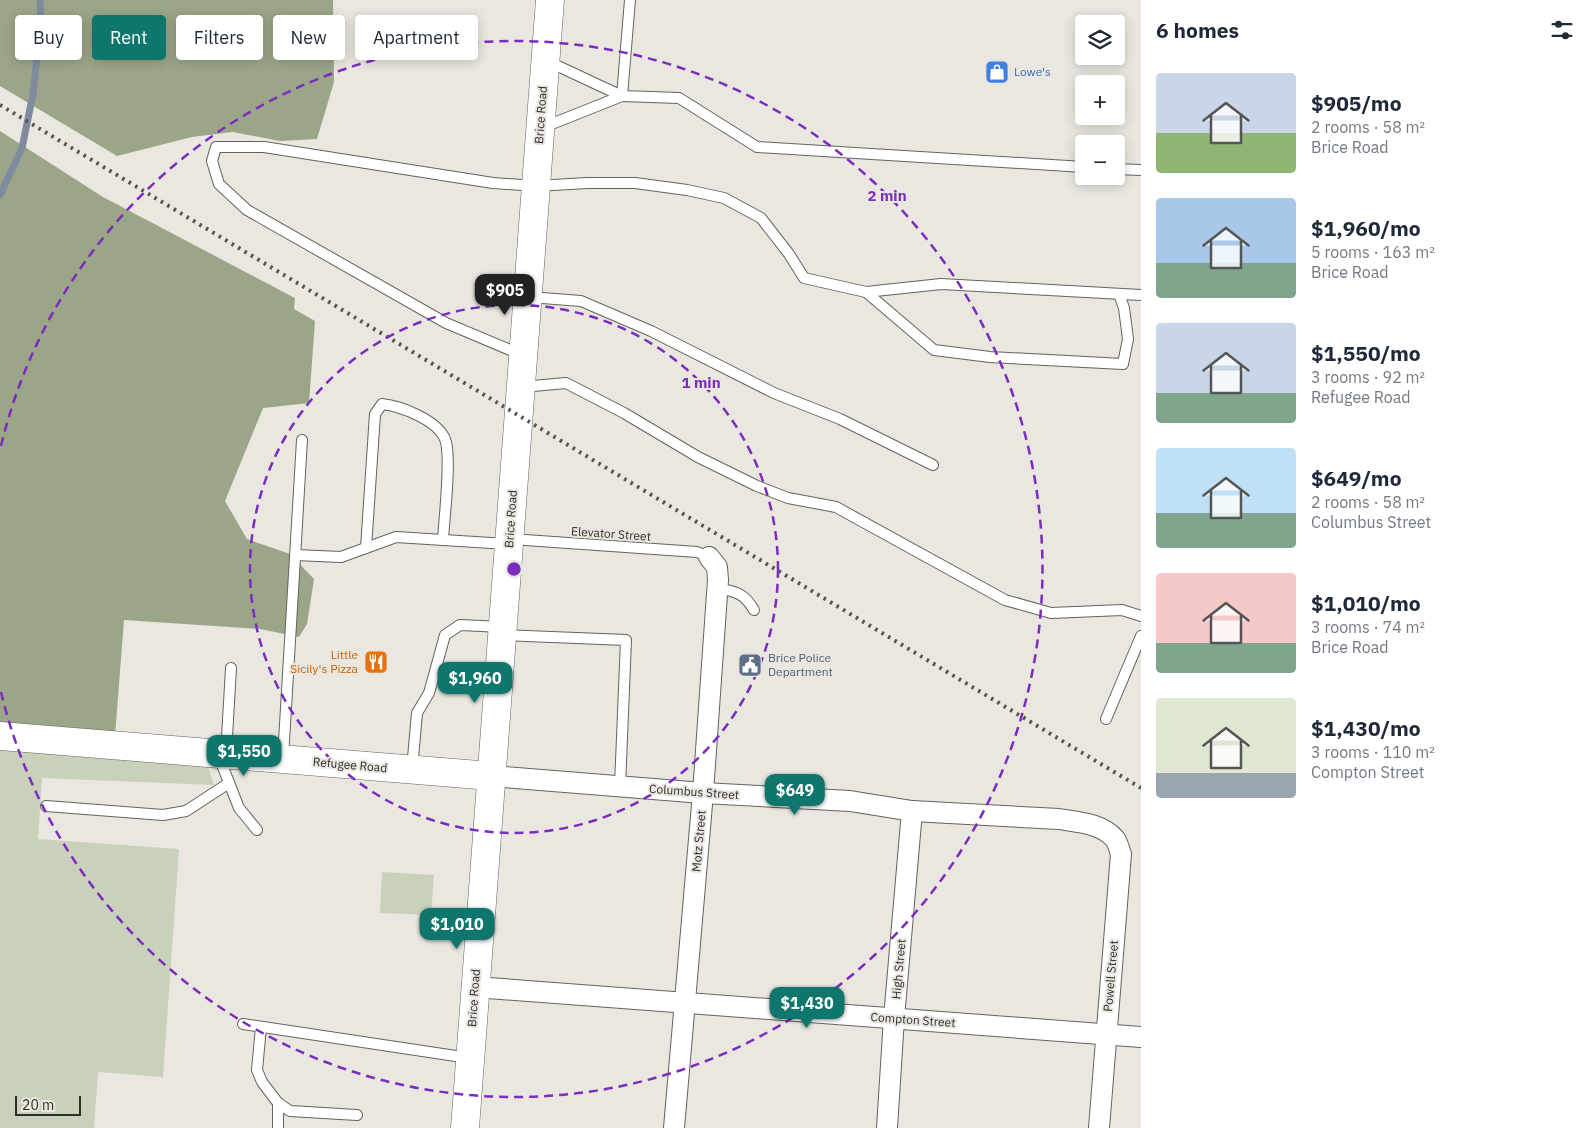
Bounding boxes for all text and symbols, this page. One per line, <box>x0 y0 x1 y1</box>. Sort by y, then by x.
chip: Buy <box>15 15 82 60</box>
chip: Rent <box>92 15 166 60</box>
chip: Filters <box>176 15 263 60</box>
chip: New <box>273 15 345 60</box>
chip: Apartment <box>355 15 478 60</box>
map controls <box>1075 15 1125 185</box>
button: layers <box>1075 15 1125 65</box>
text: 6 homes <box>1156 16 1239 44</box>
icon: filters <box>1548 16 1576 44</box>
shop icon: Lowe's <box>984 59 1010 85</box>
place label: Lowe's <box>1014 64 1051 79</box>
button: + <box>1075 75 1125 125</box>
street label: Brice Road <box>531 85 550 145</box>
text: $905/mo <box>1311 89 1402 117</box>
icon: home <box>1196 93 1256 153</box>
text: 2 rooms · 58 m² <box>1311 117 1425 137</box>
button: − <box>1075 135 1125 185</box>
text: Brice Road <box>1311 137 1389 157</box>
text: 2 min <box>867 186 907 205</box>
text: $1,960/mo <box>1311 214 1421 242</box>
icon: home <box>1196 218 1256 278</box>
text: 5 rooms · 163 m² <box>1311 242 1435 262</box>
text: Brice Road <box>1311 262 1389 282</box>
pin: $905 <box>475 274 535 316</box>
text: $905 <box>486 280 524 300</box>
text: $1,550/mo <box>1311 339 1421 367</box>
icon: home <box>1196 343 1256 403</box>
text: 3 rooms · 92 m² <box>1311 367 1425 387</box>
text: 1 min <box>681 373 721 392</box>
text: Refugee Road <box>1311 387 1411 407</box>
text: $649/mo <box>1311 464 1402 492</box>
icon: home <box>1196 468 1256 528</box>
street label: Brice Road <box>501 489 520 549</box>
text: 2 rooms · 58 m² <box>1311 492 1425 512</box>
text: Columbus Street <box>1311 512 1431 532</box>
street label: Elevator Street <box>571 523 651 544</box>
centre of rings <box>505 560 523 578</box>
text: $1,010/mo <box>1311 589 1421 617</box>
icon: home <box>1196 593 1256 653</box>
text: 3 rooms · 74 m² <box>1311 617 1425 637</box>
text: Brice Road <box>1311 637 1389 657</box>
place label: Little Sicily's Pizza <box>290 647 359 676</box>
restaurant icon: Little Sicily's Pizza <box>363 649 389 675</box>
place label: Brice Police Department <box>768 650 833 679</box>
public building icon: Brice Police Department <box>737 652 763 678</box>
pin: $1,960 <box>434 662 516 704</box>
text: $1,960 <box>449 668 501 688</box>
text: $1,430/mo <box>1311 714 1421 742</box>
icon: home <box>1196 718 1256 778</box>
pin: $1,550 <box>203 734 285 777</box>
text: $1,550 <box>218 741 270 761</box>
text: 3 rooms · 110 m² <box>1311 742 1435 762</box>
street label: Refugee Road <box>312 754 388 775</box>
text: Compton Street <box>1311 762 1424 782</box>
pin: $649 <box>765 774 825 816</box>
text: $649 <box>776 780 814 800</box>
street label: Columbus Street <box>649 781 740 802</box>
street label: Motz Street <box>688 809 709 872</box>
pin: $1,010 <box>416 908 498 950</box>
text: $1,010 <box>431 914 483 934</box>
street label: High Street <box>888 938 909 1000</box>
street label: Powell Street <box>1100 940 1121 1012</box>
street label: Brice Road <box>464 968 483 1028</box>
pin: $1,430 <box>766 986 848 1029</box>
text: $1,430 <box>781 993 833 1013</box>
street label: Compton Street <box>870 1009 956 1030</box>
scale bar <box>15 1093 81 1116</box>
text: 20 m <box>22 1096 54 1114</box>

